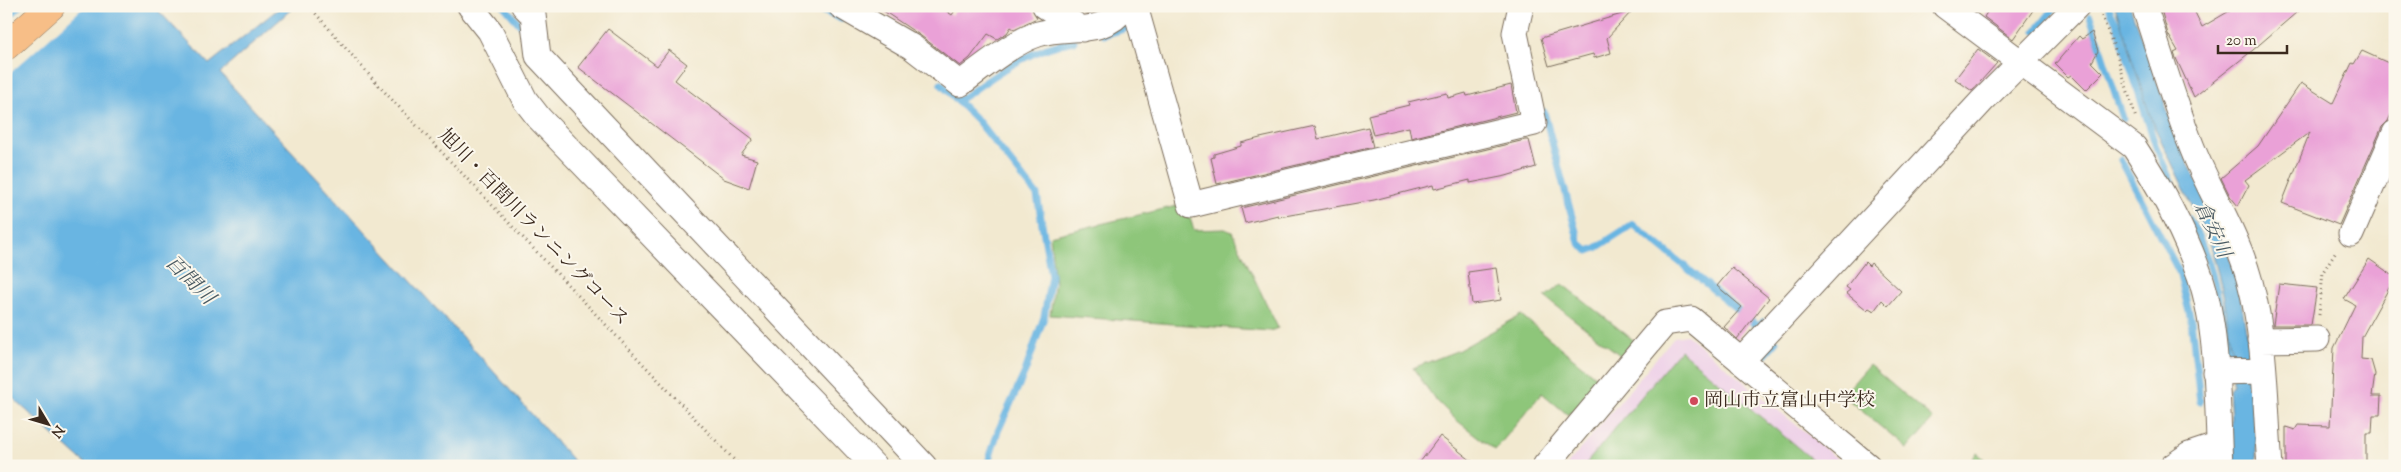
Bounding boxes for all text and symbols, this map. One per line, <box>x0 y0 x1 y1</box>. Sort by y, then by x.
scale bar <box>2218 22 2287 54</box>
text: 20 m <box>2226 31 2257 52</box>
street label: 旭川・百間川ランニングコース <box>431 124 635 332</box>
water label: 倉安川 <box>2185 197 2238 265</box>
water label: 百間川 <box>158 250 222 314</box>
place label: 岡山市立富山中学校 <box>1704 388 1875 415</box>
marker: 岡山市立富山中学校 <box>1688 395 1700 407</box>
north arrow <box>22 400 72 450</box>
text: N <box>45 420 68 441</box>

